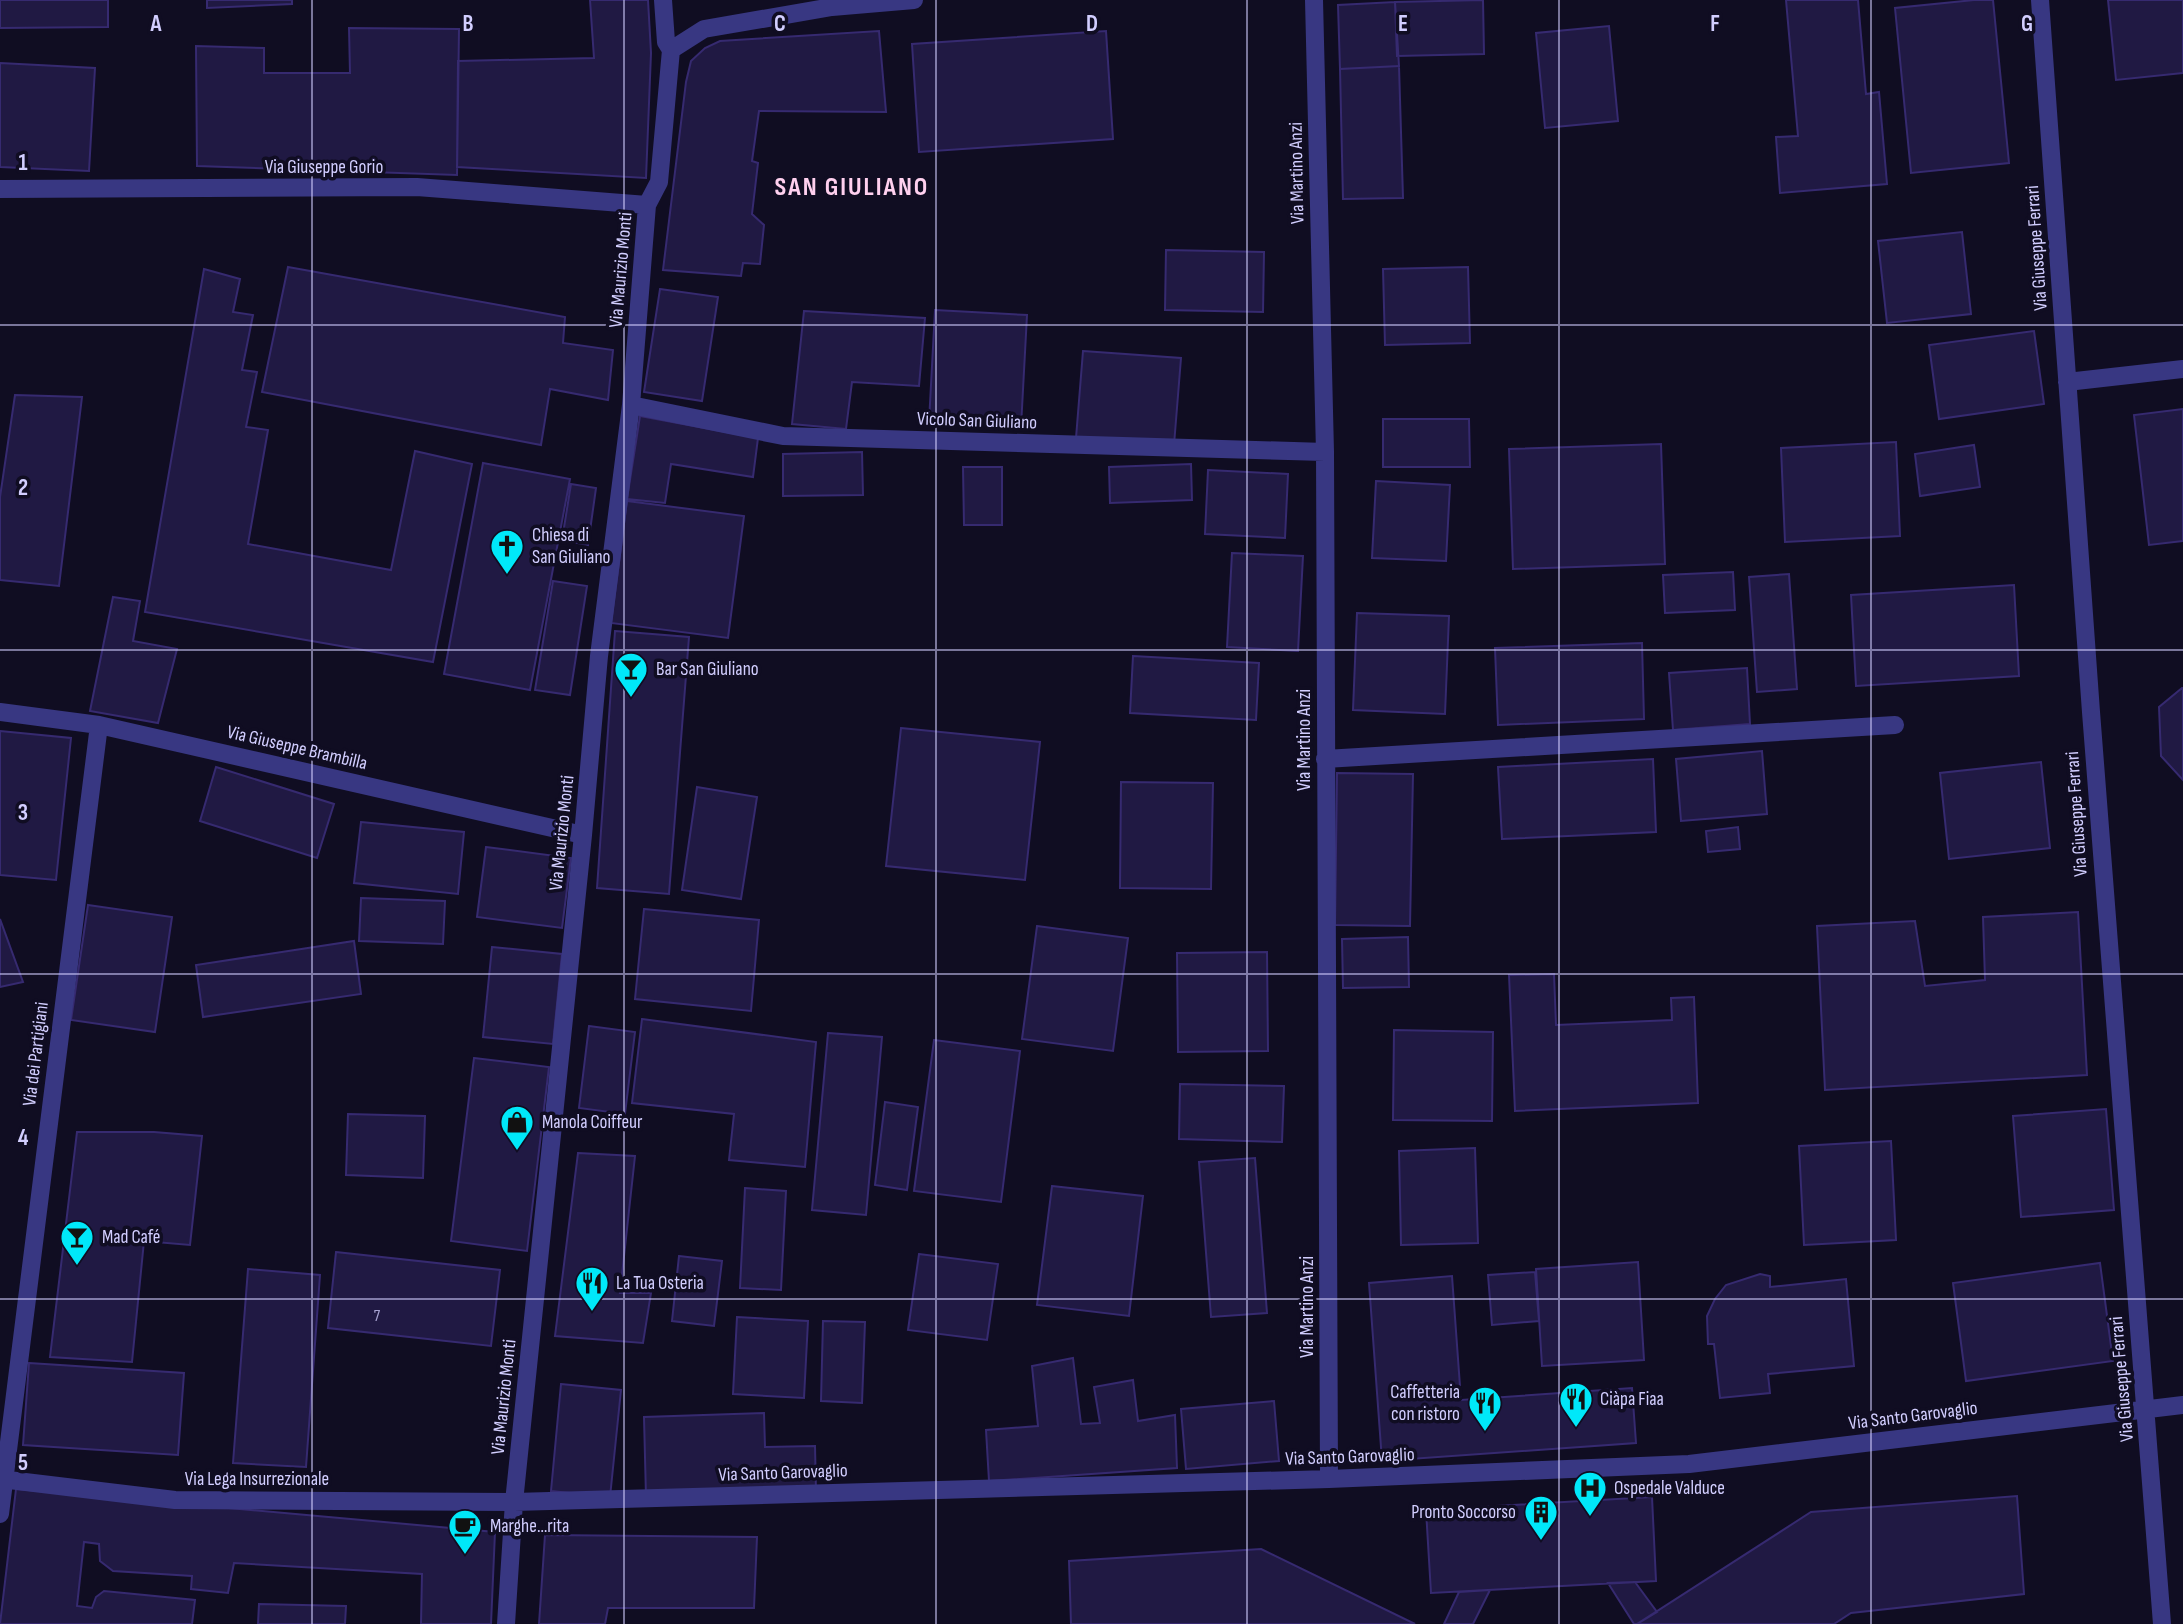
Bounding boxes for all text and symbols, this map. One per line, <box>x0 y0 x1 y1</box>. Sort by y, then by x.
text: A <box>150 10 163 38</box>
text: B <box>463 10 474 38</box>
text: C <box>774 10 786 38</box>
text: D <box>1086 10 1098 38</box>
text: E <box>1398 10 1408 38</box>
text: F <box>1710 10 1720 38</box>
text: G <box>2021 10 2033 38</box>
street label: Via Martino Anzi <box>1285 122 1309 224</box>
text: 1 <box>18 149 28 177</box>
street label: Via Giuseppe Gorio <box>265 156 383 179</box>
district label: SAN GIULIANO <box>775 172 929 203</box>
street label: Via Giuseppe Ferrari <box>2021 184 2053 312</box>
street label: Via Maurizio Monti <box>604 211 638 329</box>
street label: Vicolo San Giuliano <box>916 407 1038 435</box>
text: 2 <box>18 474 28 502</box>
place label: Chiesa di San Giuliano <box>532 524 610 569</box>
church icon: Chiesa di San Giuliano <box>488 527 526 576</box>
bar icon: Bar San Giuliano <box>612 650 650 699</box>
place label: Bar San Giuliano <box>656 658 759 681</box>
street label: Via Martino Anzi <box>1293 689 1316 791</box>
street label: Via Giuseppe Brambilla <box>225 721 369 775</box>
street label: Via Giuseppe Ferrari <box>2061 750 2093 878</box>
street label: Via Maurizio Monti <box>545 774 579 892</box>
text: 3 <box>18 799 28 827</box>
street label: Via dei Partigiani <box>18 1001 54 1107</box>
shop icon: Manola Coiffeur <box>498 1103 536 1152</box>
place label: Manola Coiffeur <box>542 1111 643 1134</box>
text: 4 <box>18 1124 29 1152</box>
bar icon: Mad Café <box>58 1218 96 1267</box>
place label: Mad Café <box>102 1226 160 1249</box>
street label: Via Martino Anzi <box>1296 1256 1319 1358</box>
restaurant icon: La Tua Osteria <box>573 1264 611 1313</box>
place label: La Tua Osteria <box>616 1272 704 1295</box>
house number: 7 <box>374 1307 381 1326</box>
street label: Via Giuseppe Ferrari <box>2105 1315 2139 1443</box>
street label: Via Maurizio Monti <box>487 1338 521 1456</box>
restaurant icon: Ciàpa Fiaa <box>1557 1380 1595 1429</box>
place label: Caffetteria con ristoro <box>1390 1381 1460 1426</box>
restaurant icon: Caffetteria con ristoro <box>1466 1384 1504 1433</box>
place label: Ciàpa Fiaa <box>1600 1388 1664 1411</box>
street label: Via Santo Garovaglio <box>1847 1397 1979 1435</box>
street label: Via Santo Garovaglio <box>1285 1443 1415 1471</box>
text: 5 <box>18 1449 28 1477</box>
street label: Via Santo Garovaglio <box>718 1459 848 1487</box>
street label: Via Lega Insurrezionale <box>185 1468 329 1491</box>
hospital icon: Ospedale Valduce <box>1571 1469 1609 1518</box>
place label: Ospedale Valduce <box>1614 1477 1725 1500</box>
building icon: Pronto Soccorso <box>1522 1493 1560 1542</box>
place label: Pronto Soccorso <box>1411 1501 1516 1524</box>
cafe icon: Marghe…rita <box>446 1507 484 1556</box>
place label: Marghe…rita <box>490 1515 569 1538</box>

